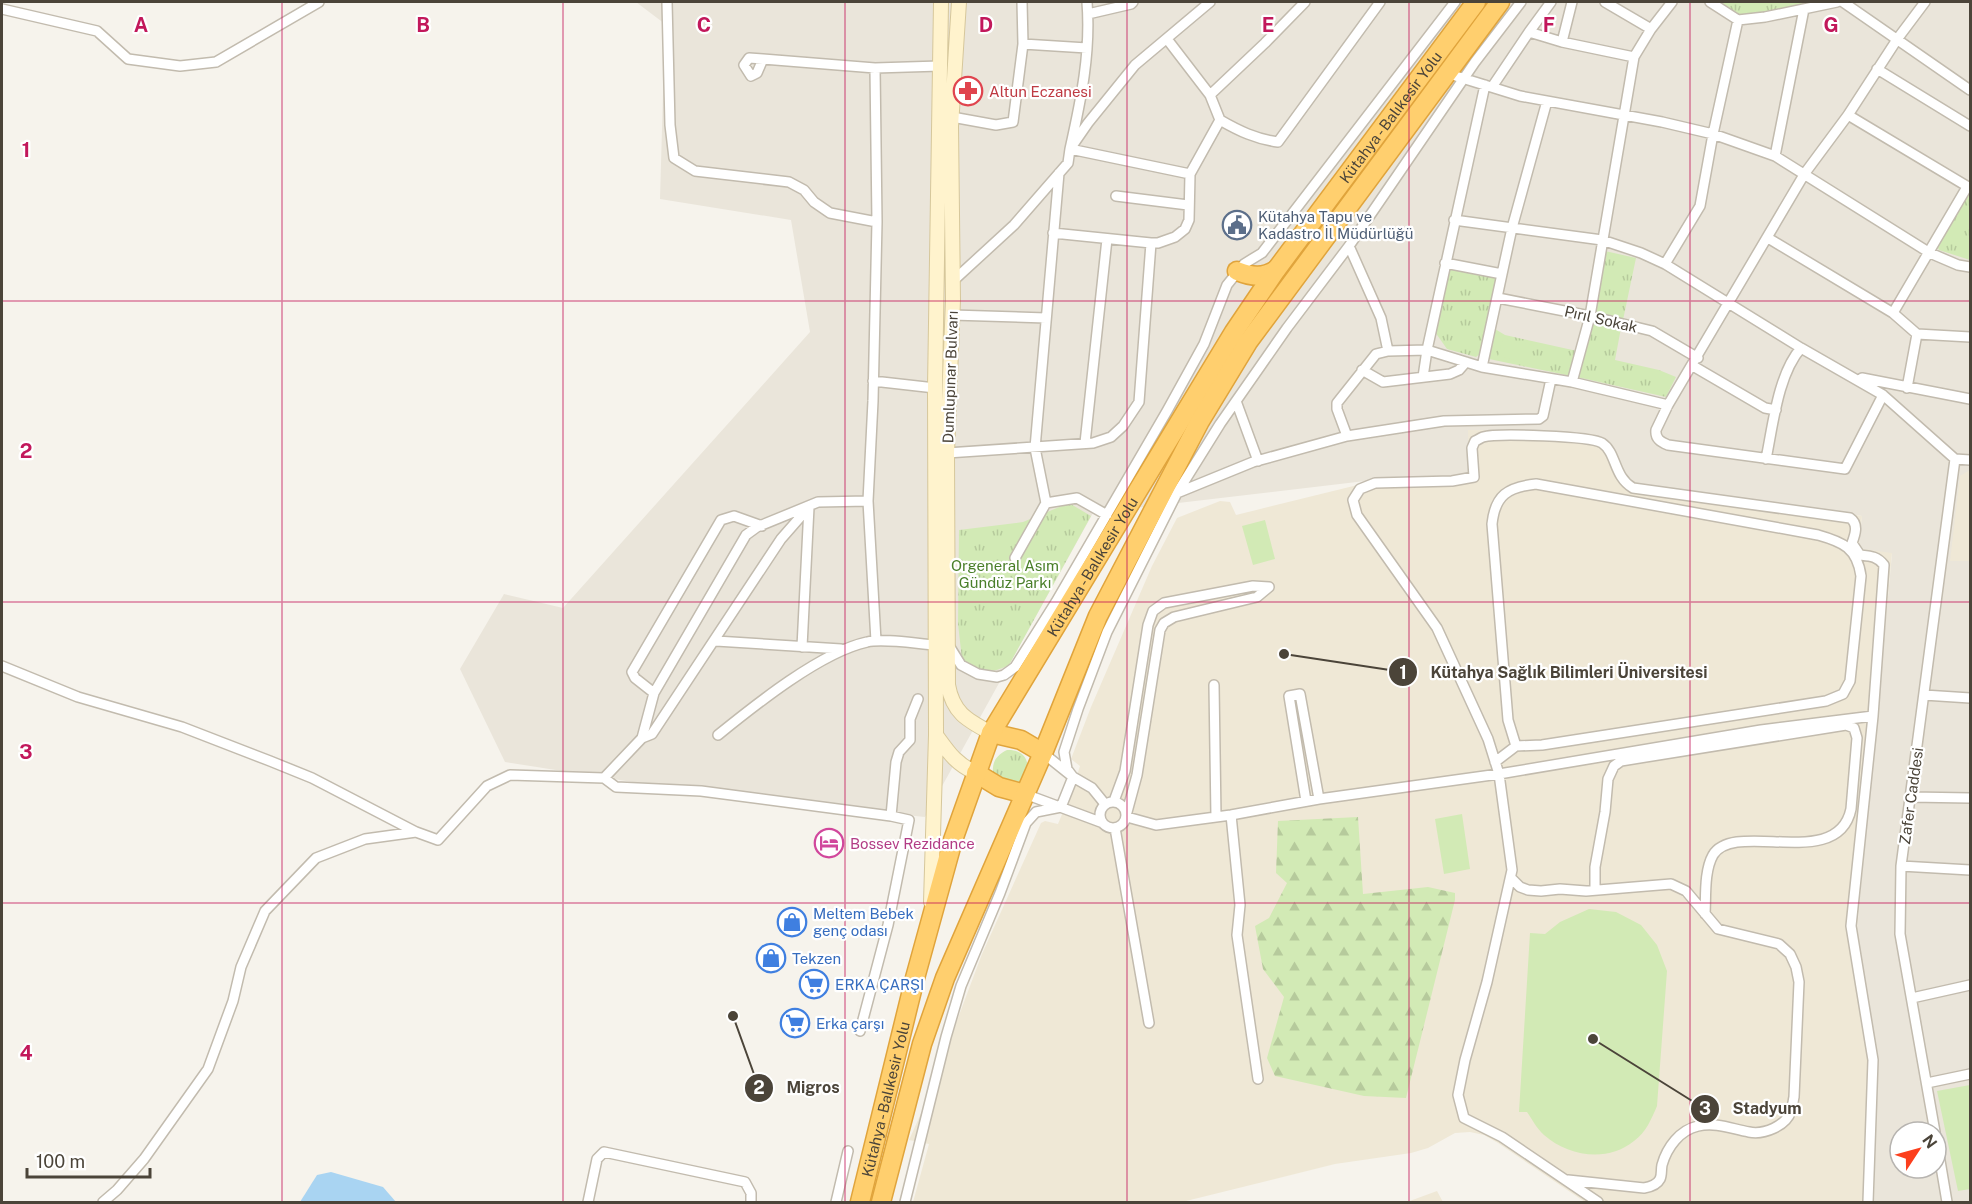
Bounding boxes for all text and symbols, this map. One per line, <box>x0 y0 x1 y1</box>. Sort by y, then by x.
text: A <box>134 13 148 37</box>
text: B <box>416 13 430 37</box>
text: C <box>697 13 711 37</box>
text: D <box>979 13 993 37</box>
text: E <box>1262 13 1274 37</box>
text: F <box>1543 13 1555 37</box>
text: G <box>1823 13 1839 37</box>
street label: Kütahya - Balıkesir Yolu <box>1336 48 1445 186</box>
pharmacy icon: Altun Eczanesi <box>952 75 984 107</box>
place label: Altun Eczanesi <box>989 83 1092 100</box>
text: 1 <box>22 138 30 162</box>
place label: Kütahya Tapu ve Kadastro İl Müdürlüğü <box>1258 208 1413 242</box>
public building icon: Kütahya Tapu ve Kadastro İl Müdürlüğü <box>1221 209 1253 241</box>
street label: Pırıl Sokak <box>1563 302 1639 336</box>
street label: Dumlupınar Bulvarı <box>939 310 961 444</box>
text: 2 <box>20 439 32 463</box>
street label: Kütahya - Balıkesir Yolu <box>1043 494 1141 639</box>
park label: Orgeneral Asım Gündüz Parkı <box>951 557 1059 591</box>
callout: Kütahya Sağlık Bilimleri Üniversitesi <box>1388 655 1719 689</box>
text: Kütahya Sağlık Bilimleri Üniversitesi <box>1431 661 1707 682</box>
text: 1 <box>1399 662 1407 683</box>
text: 3 <box>19 740 33 764</box>
street label: Zafer Caddesi <box>1896 746 1926 846</box>
hotel icon: Bossev Rezidance <box>813 827 845 859</box>
place label: Bossev Rezidance <box>850 835 975 852</box>
place label: Meltem Bebek genç odası <box>813 905 914 939</box>
shop icon: Meltem Bebek genç odası <box>776 906 808 938</box>
shop icon: Tekzen <box>755 942 787 974</box>
place label: Tekzen <box>792 950 841 967</box>
supermarket icon: ERKA ÇARŞI <box>798 968 830 1000</box>
place label: ERKA ÇARŞI <box>835 976 924 993</box>
supermarket icon: Erka çarşı <box>779 1007 811 1039</box>
place label: Erka çarşı <box>816 1015 884 1032</box>
street label: Kütahya - Balıkesir Yolu <box>858 1019 913 1179</box>
text: 4 <box>19 1041 33 1065</box>
callout: Migros <box>744 1071 851 1105</box>
text: 2 <box>753 1077 765 1098</box>
text: Migros <box>786 1078 840 1097</box>
callout: Stadyum <box>1690 1092 1813 1126</box>
text: 3 <box>1699 1098 1711 1119</box>
text: Stadyum <box>1732 1099 1802 1118</box>
north arrow <box>1888 1120 1948 1180</box>
text: N <box>1918 1131 1941 1152</box>
scale bar <box>27 1141 150 1179</box>
text: 100 m <box>36 1151 85 1172</box>

